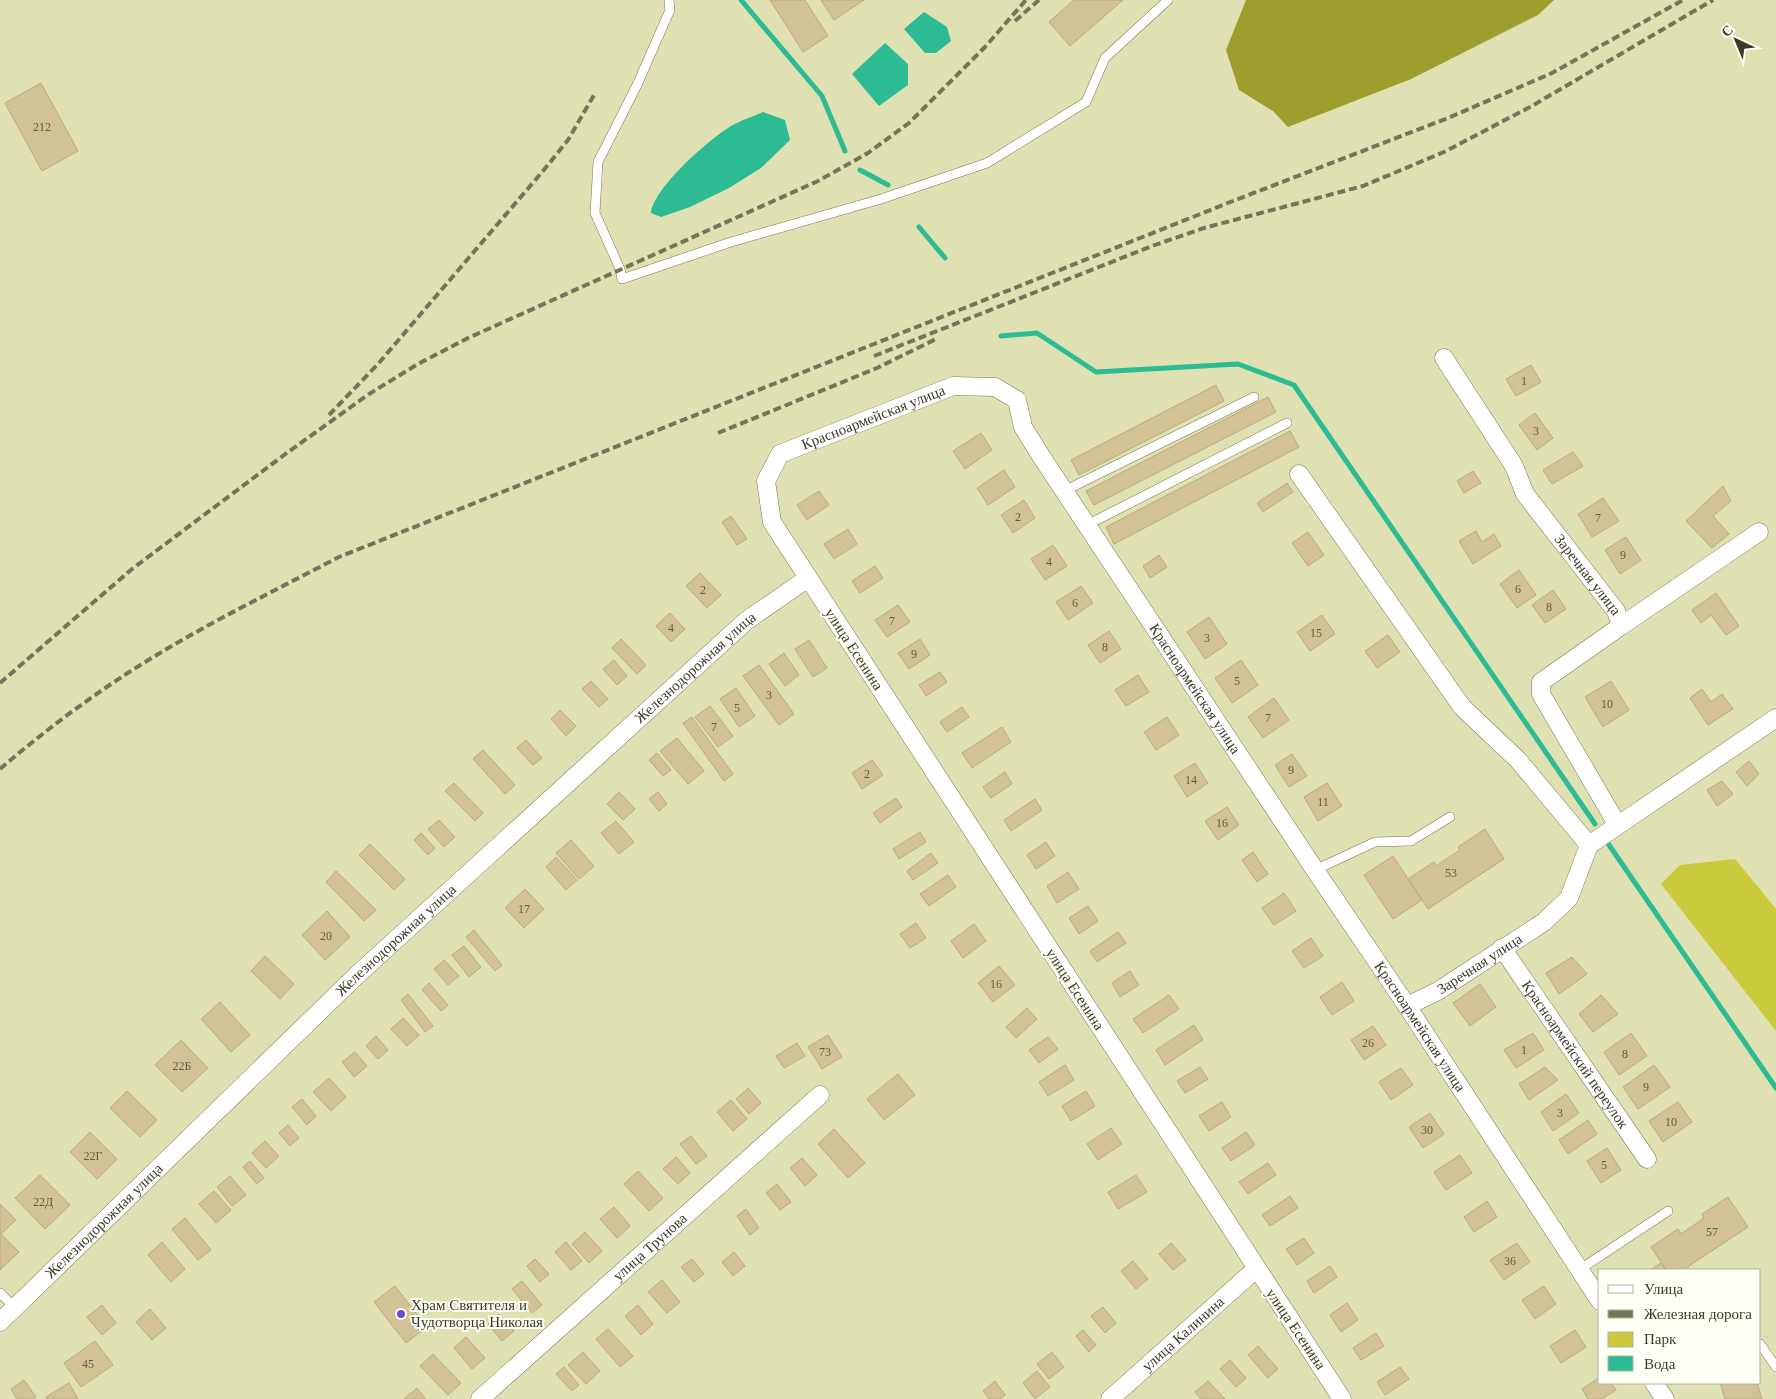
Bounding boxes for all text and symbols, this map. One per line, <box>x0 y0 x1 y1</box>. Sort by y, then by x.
north arrow <box>1711 15 1761 65</box>
text: С <box>1718 22 1736 40</box>
house number: 212 <box>33 120 51 134</box>
house number: 1 <box>1521 374 1527 388</box>
street label: Красноармейская улица <box>799 382 948 453</box>
house number: 3 <box>1533 424 1539 438</box>
house number: 2 <box>1015 510 1021 524</box>
house number: 7 <box>1595 511 1601 525</box>
street label: Заречная улица <box>1551 531 1624 619</box>
house number: 9 <box>1620 548 1626 562</box>
house number: 4 <box>1046 555 1052 569</box>
house number: 6 <box>1515 582 1521 596</box>
house number: 2 <box>700 583 706 597</box>
house number: 6 <box>1072 596 1078 610</box>
house number: 8 <box>1546 600 1552 614</box>
street label: улица Есенина <box>822 605 887 693</box>
street label: Железнодорожная улица <box>632 609 759 726</box>
house number: 7 <box>889 614 895 628</box>
house number: 4 <box>668 621 674 635</box>
street label: Красноармейская улица <box>1146 621 1244 757</box>
house number: 15 <box>1310 626 1322 640</box>
house number: 3 <box>1204 631 1210 645</box>
house number: 8 <box>1102 640 1108 654</box>
house number: 9 <box>911 647 917 661</box>
house number: 5 <box>1234 674 1240 688</box>
house number: 3 <box>766 688 772 702</box>
house number: 10 <box>1601 697 1613 711</box>
house number: 5 <box>734 701 740 715</box>
house number: 7 <box>1265 711 1271 725</box>
house number: 7 <box>711 720 717 734</box>
house number: 9 <box>1288 763 1294 777</box>
house number: 2 <box>864 767 870 781</box>
house number: 14 <box>1185 773 1197 787</box>
house number: 11 <box>1317 795 1329 809</box>
house number: 16 <box>1216 816 1228 830</box>
house number: 53 <box>1445 866 1457 880</box>
street label: Железнодорожная улица <box>332 881 459 999</box>
house number: 17 <box>518 902 530 916</box>
house number: 20 <box>320 929 332 943</box>
street label: Заречная улица <box>1434 930 1525 997</box>
street label: улица Есенина <box>1043 945 1108 1033</box>
street label: Красноармейская улица <box>1371 958 1469 1095</box>
house number: 16 <box>990 977 1002 991</box>
street label: Красноармейский переулок <box>1519 977 1632 1132</box>
house number: 26 <box>1362 1036 1374 1050</box>
house number: 1 <box>1521 1043 1527 1057</box>
house number: 73 <box>819 1045 831 1059</box>
house number: 8 <box>1622 1047 1628 1061</box>
house number: 22Б <box>173 1059 192 1073</box>
house number: 9 <box>1643 1080 1649 1094</box>
house number: 3 <box>1557 1106 1563 1120</box>
house number: 10 <box>1665 1115 1677 1129</box>
house number: 30 <box>1421 1123 1433 1137</box>
house number: 22Г <box>84 1149 103 1163</box>
house number: 5 <box>1601 1158 1607 1172</box>
street label: Железнодорожная улица <box>42 1160 166 1282</box>
house number: 22Д <box>33 1195 53 1209</box>
street label: улица Трунова <box>610 1210 690 1284</box>
house number: 57 <box>1706 1225 1718 1239</box>
house number: 36 <box>1504 1254 1516 1268</box>
legend <box>1598 1269 1761 1384</box>
text: Улица <box>1644 1281 1683 1297</box>
street label: улица Есенина <box>1263 1285 1329 1373</box>
street label: улица Калинина <box>1139 1293 1227 1374</box>
place label: Храм Святителя и Чудотворца Николая <box>411 1297 543 1330</box>
text: Железная дорога <box>1644 1306 1752 1322</box>
marker: Храм Святителя и Чудотворца Николая <box>395 1308 407 1320</box>
text: Парк <box>1644 1331 1677 1347</box>
text: Вода <box>1644 1356 1676 1372</box>
house number: 45 <box>82 1357 94 1371</box>

